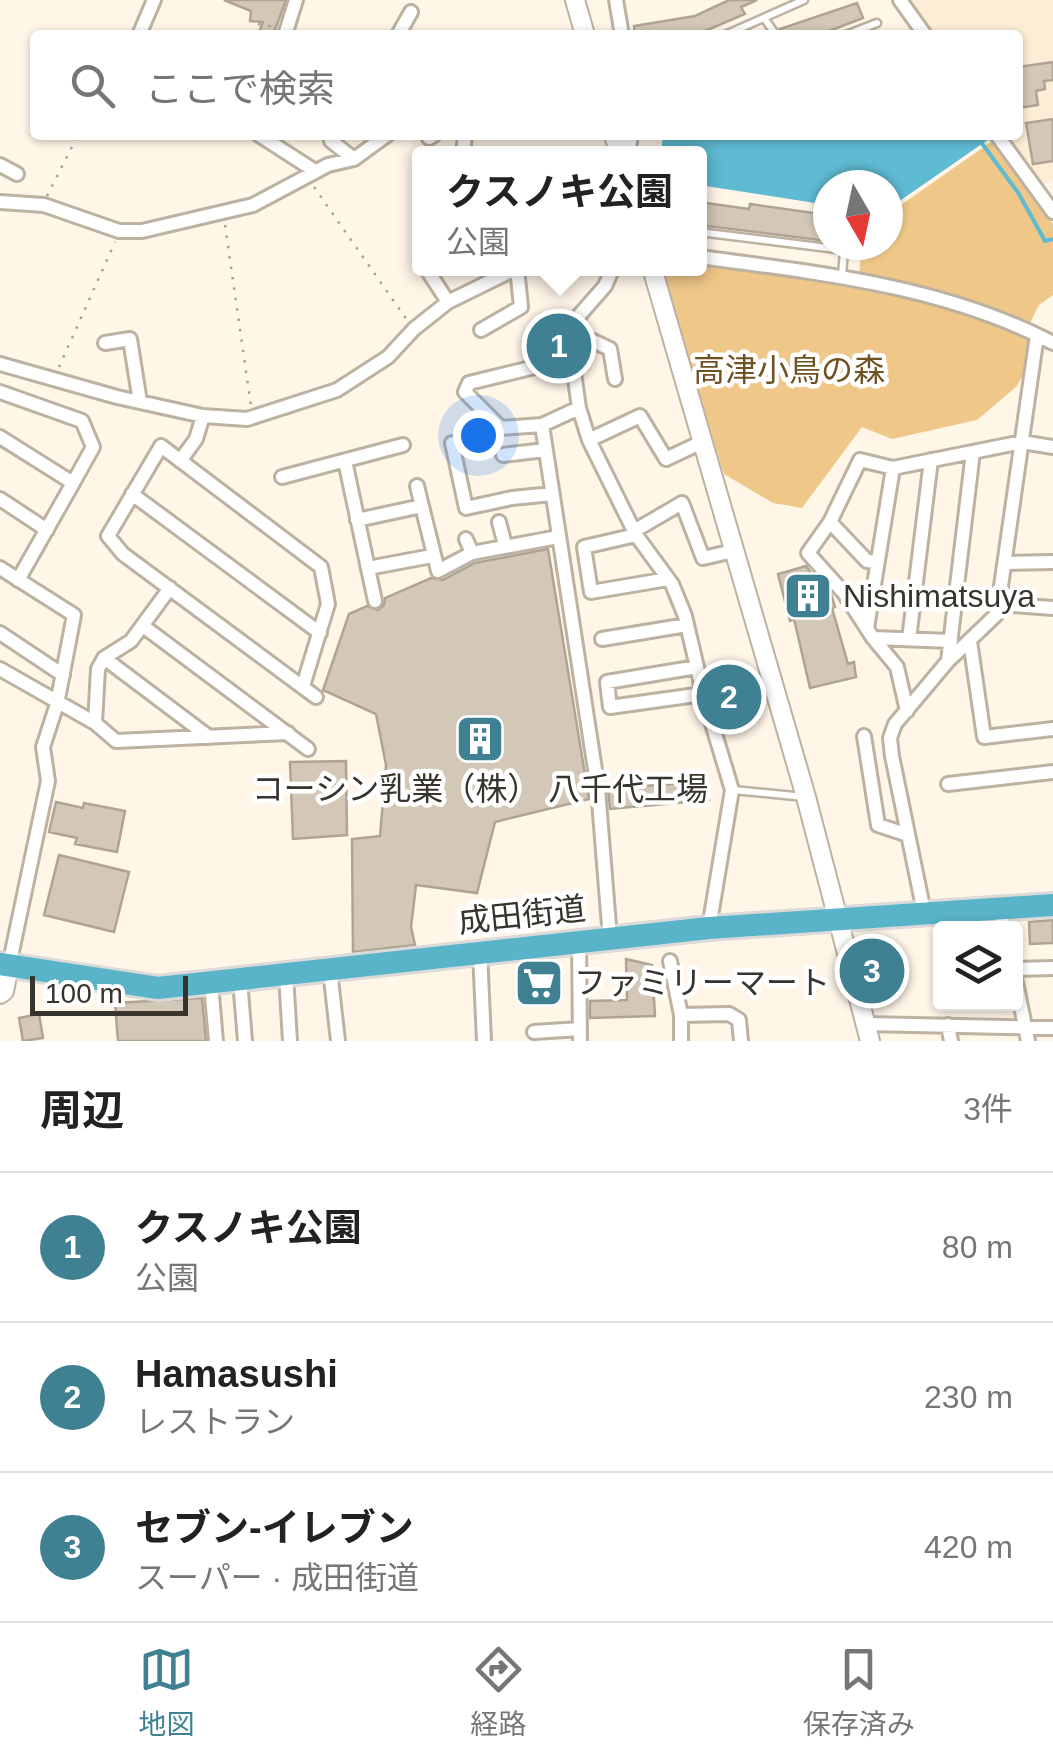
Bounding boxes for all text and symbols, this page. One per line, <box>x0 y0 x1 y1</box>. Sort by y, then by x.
search box <box>30 30 1023 140</box>
icon: search <box>65 58 120 113</box>
text: ここで検索 <box>145 68 335 110</box>
popup <box>412 146 707 276</box>
north arrow <box>813 170 903 260</box>
text: クスノキ公園 <box>446 171 673 213</box>
text: 公園 <box>446 224 510 260</box>
pin: 1 <box>526 308 592 384</box>
park label: 高津小鳥の森 <box>693 352 885 388</box>
your location <box>453 410 504 461</box>
building icon: Nishimatsuya <box>782 570 834 622</box>
place label: Nishimatsuya <box>843 578 1035 614</box>
pin: 2 <box>696 660 762 734</box>
building icon: コーシン乳業（株） 八千代工場 <box>454 713 506 765</box>
place label: コーシン乳業（株） 八千代工場 <box>252 771 708 807</box>
street label: 成田街道 <box>456 890 588 940</box>
map controls <box>933 921 1023 1011</box>
button: layers <box>933 921 1023 1011</box>
pin: 3 <box>840 934 904 1008</box>
supermarket icon: ファミリーマート <box>513 957 565 1009</box>
place label: ファミリーマート <box>574 965 830 1001</box>
scale bar <box>30 971 188 1016</box>
text: 100 m <box>45 978 123 1009</box>
text: 周辺 <box>40 1087 124 1134</box>
text: 3件 <box>963 1091 1013 1127</box>
text: クスノキ公園 <box>135 1207 362 1249</box>
text: 1 <box>64 1229 81 1265</box>
text: 80 m <box>942 1229 1013 1265</box>
text: 公園 <box>135 1260 199 1296</box>
text: Hamasushi <box>135 1353 338 1395</box>
text: 2 <box>64 1379 81 1415</box>
text: 230 m <box>924 1379 1013 1415</box>
text: レストラン <box>135 1404 295 1440</box>
text: セブン-イレブン <box>135 1507 414 1549</box>
text: 3 <box>64 1529 81 1565</box>
text: 420 m <box>924 1529 1013 1565</box>
text: スーパー · 成田街道 <box>135 1560 419 1596</box>
tab: 地図 <box>138 1642 194 1742</box>
tab: 経路 <box>470 1642 527 1742</box>
tab: 保存済み <box>803 1642 915 1742</box>

